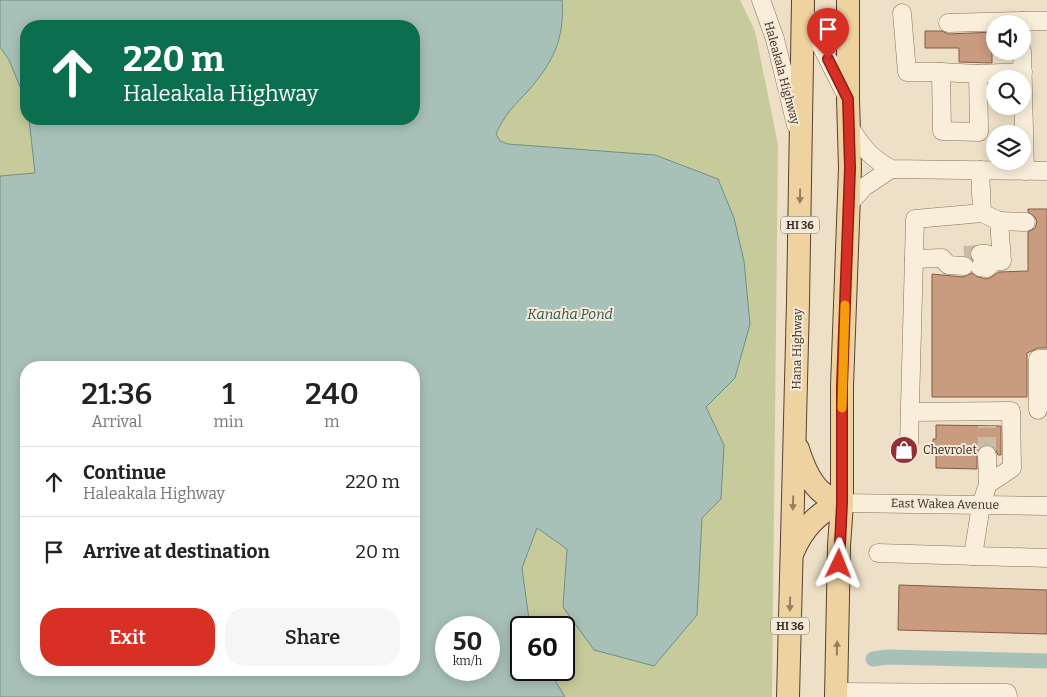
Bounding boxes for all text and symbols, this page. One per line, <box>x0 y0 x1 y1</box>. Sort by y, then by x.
pin <box>807 8 849 59</box>
icon: arrive <box>814 15 842 43</box>
map controls <box>986 15 1031 170</box>
button: sound <box>986 15 1031 60</box>
street label: Haleakala Highway <box>761 20 803 127</box>
text: 220 m <box>123 38 224 80</box>
icon: ahead <box>40 40 105 105</box>
button: search <box>986 70 1031 115</box>
text: Haleakala Highway <box>123 80 318 107</box>
button: layers <box>986 125 1031 170</box>
one-way arrow <box>796 188 804 204</box>
road number: HI 36 <box>781 216 819 234</box>
water label: Kanaha Pond <box>527 306 613 323</box>
street label: Hana Highway <box>789 308 805 390</box>
text: 21:36 <box>81 376 152 412</box>
text: 1 <box>222 376 235 412</box>
text: 240 <box>305 376 359 412</box>
text: Arrival <box>91 412 142 431</box>
text: min <box>214 412 244 431</box>
text: m <box>324 412 339 431</box>
shop icon: Chevrolet <box>889 435 919 465</box>
place label: Chevrolet <box>923 443 977 457</box>
text: Continue <box>83 461 166 484</box>
icon: ahead <box>40 468 68 496</box>
text: 220 m <box>345 470 400 493</box>
text: Haleakala Highway <box>83 484 225 503</box>
one-way arrow <box>789 495 797 511</box>
street label: East Wakea Avenue <box>891 496 999 512</box>
position arrow <box>812 537 864 589</box>
icon: arrive <box>40 538 68 566</box>
text: Arrive at destination <box>83 540 270 563</box>
text: 20 m <box>356 540 400 563</box>
one-way arrow <box>786 596 794 612</box>
button: Exit <box>40 608 215 666</box>
button: Share <box>225 608 400 666</box>
speed limit sign: 60 <box>510 616 575 681</box>
road number: HI 36 <box>771 618 809 634</box>
text: 50 <box>453 627 482 657</box>
one-way arrow <box>833 640 841 656</box>
text: km/h <box>453 654 482 668</box>

